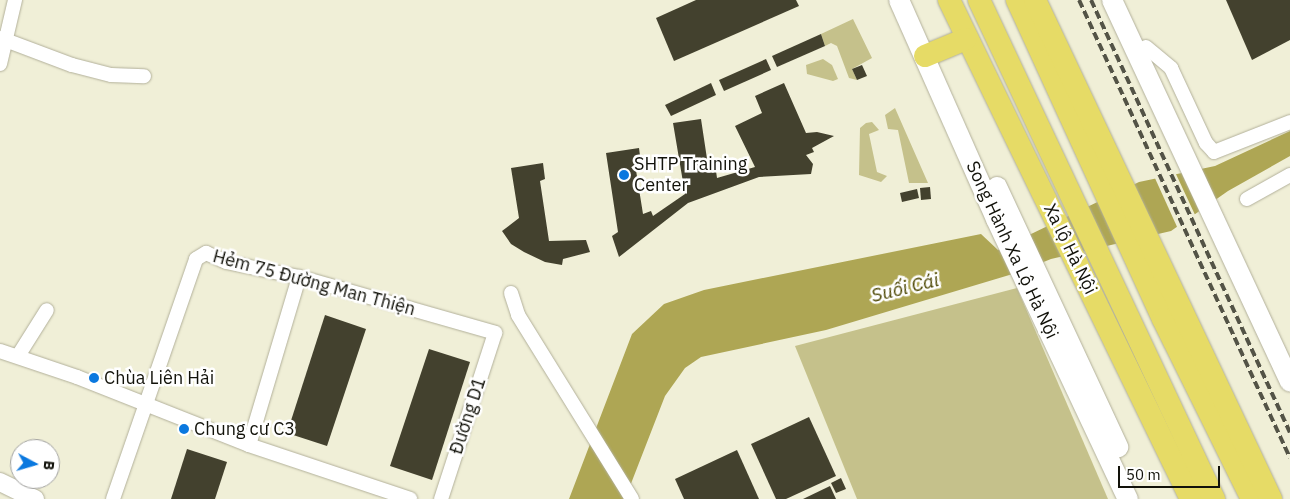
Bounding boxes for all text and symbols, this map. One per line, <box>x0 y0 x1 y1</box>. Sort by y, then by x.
place label: SHTP Training Center <box>634 154 747 196</box>
street label: Song Hành Xa Lộ Hà Nội <box>961 158 1063 342</box>
marker: SHTP Training Center <box>618 169 630 181</box>
street label: Xa lộ Hà Nội <box>1039 200 1101 298</box>
street label: Hẻm 75 Đường Man Thiện <box>210 246 418 320</box>
water label: Suối Cái <box>869 269 941 307</box>
place label: Chùa Liên Hải <box>104 367 214 389</box>
marker: Chùa Liên Hải <box>88 372 100 384</box>
street label: Đường D1 <box>445 375 491 457</box>
place label: Chung cư C3 <box>194 418 295 440</box>
marker: Chung cư C3 <box>178 423 190 435</box>
north arrow <box>10 439 60 489</box>
scale bar <box>1120 456 1222 488</box>
text: B <box>39 460 58 471</box>
text: 50 m <box>1126 465 1161 484</box>

